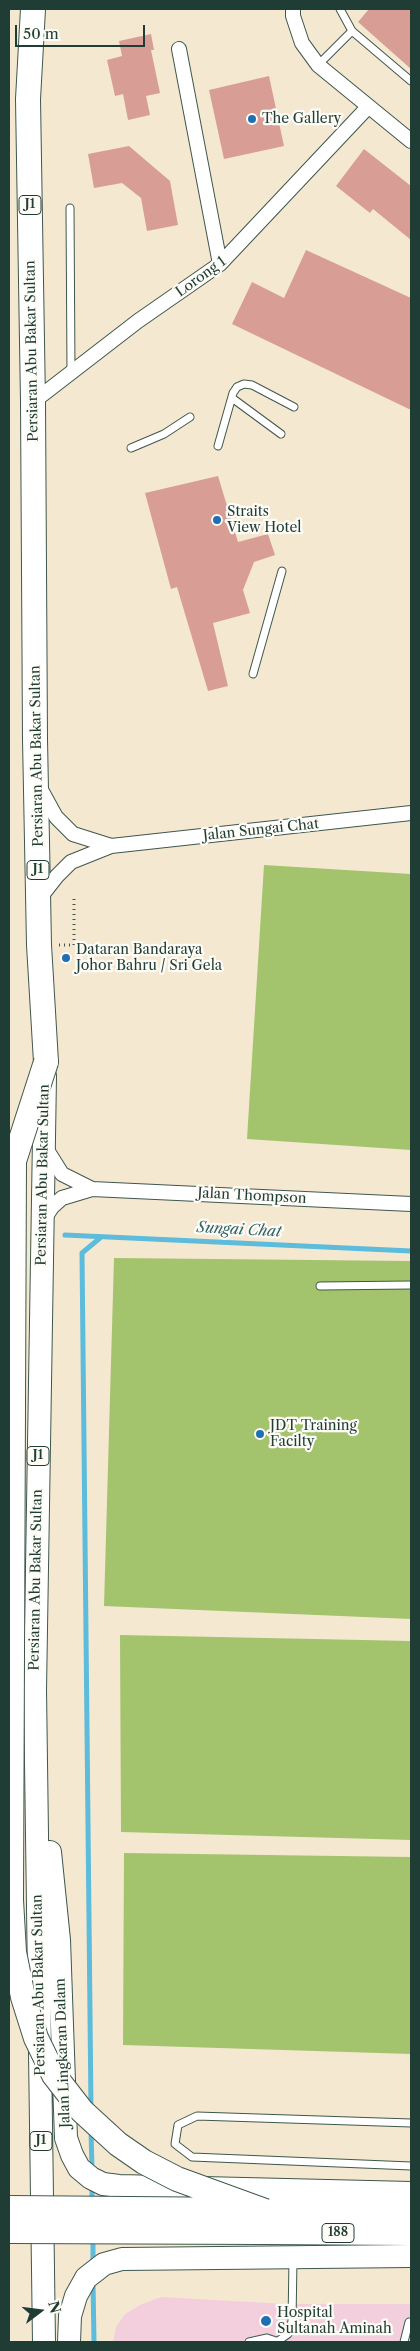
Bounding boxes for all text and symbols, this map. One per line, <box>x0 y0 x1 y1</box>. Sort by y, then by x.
scale bar <box>18 15 148 47</box>
text: 50 m <box>23 24 59 43</box>
place label: The Gallery <box>262 111 341 127</box>
marker: The Gallery <box>246 113 258 125</box>
road number: J1 <box>19 196 41 214</box>
street label: Lorong 1 <box>173 253 229 301</box>
street label: Persiaran Abu Bakar Sultan <box>22 260 42 442</box>
place label: Straits View Hotel <box>227 504 301 536</box>
marker: Straits View Hotel <box>211 514 223 526</box>
street label: Persiaran Abu Bakar Sultan <box>27 665 47 847</box>
street label: Jalan Sungai Chat <box>202 816 320 844</box>
road number: J1 <box>27 860 49 880</box>
place label: Dataran Bandaraya Johor Bahru / Sri Gela <box>76 942 222 974</box>
marker: Dataran Bandaraya Johor Bahru / Sri Gela <box>60 952 72 964</box>
street label: Persiaran Abu Bakar Sultan <box>33 1084 53 1266</box>
street label: Jalan Thompson <box>197 1185 307 1207</box>
water label: Sungai Chat <box>196 1219 282 1241</box>
place label: JDT Training Facilty <box>270 1418 357 1450</box>
marker: JDT Training Facilty <box>254 1428 266 1440</box>
road number: J1 <box>27 1446 49 1465</box>
street label: Persiaran Abu Bakar Sultan <box>26 1489 46 1671</box>
street label: Persiaran Abu Bakar Sultan <box>29 1894 49 2076</box>
street label: Jalan Lingkaran Dalam <box>52 1978 74 2128</box>
road number: J1 <box>30 2132 52 2150</box>
road number: 188 <box>322 2224 354 2242</box>
north arrow <box>15 2286 65 2336</box>
text: N <box>44 2299 65 2315</box>
place label: Hospital Sultanah Aminah <box>277 2305 392 2338</box>
marker: Hospital Sultanah Aminah <box>259 2314 273 2328</box>

